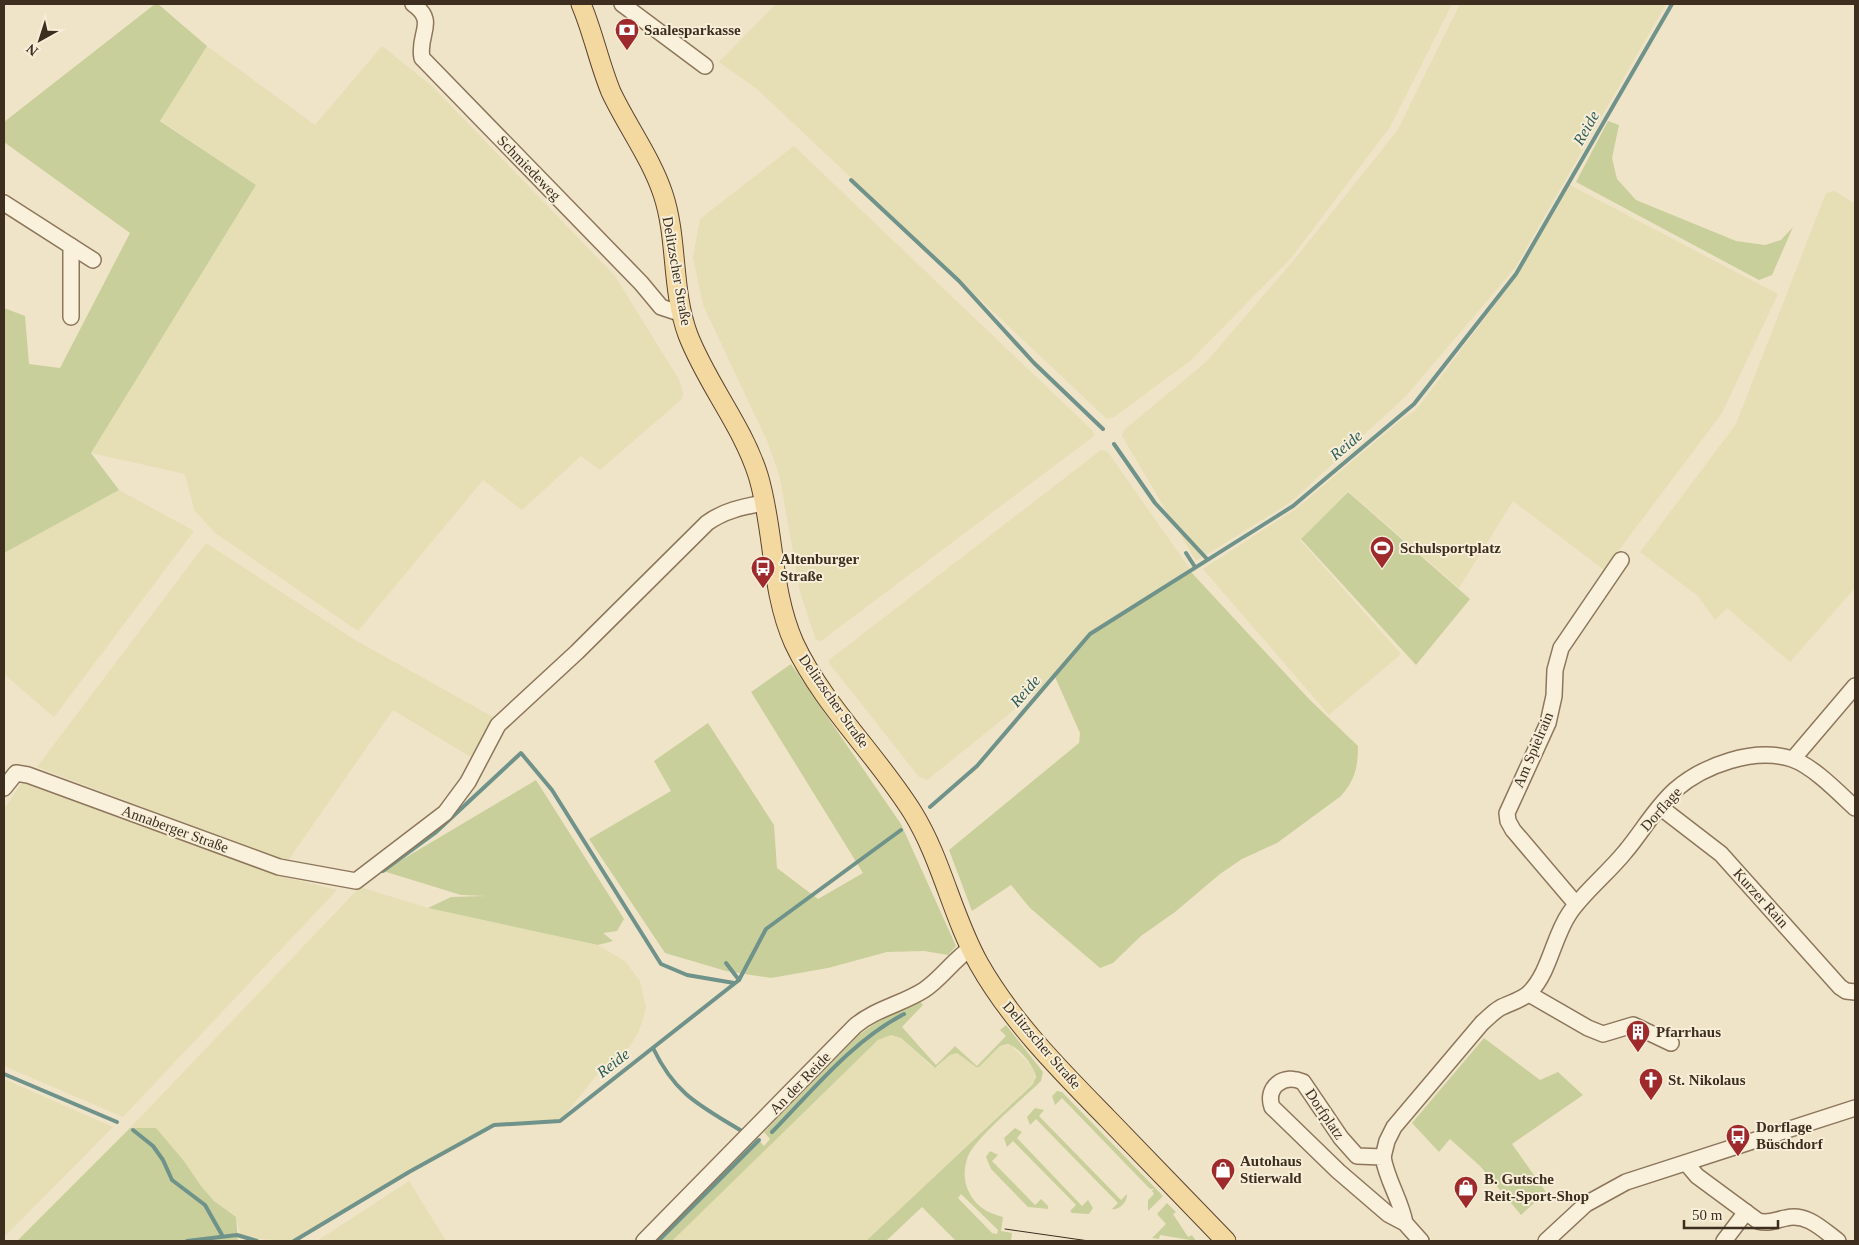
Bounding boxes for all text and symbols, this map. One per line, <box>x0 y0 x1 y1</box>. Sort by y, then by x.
north arrow <box>15 15 65 65</box>
bank icon: Saalesparkasse <box>614 17 640 51</box>
place label: Saalesparkasse <box>644 22 741 38</box>
text: N <box>23 41 41 59</box>
water label: Reide <box>1569 108 1602 149</box>
street label: Schmiedeweg <box>494 132 564 204</box>
street label: Delitzscher Straße <box>660 215 695 327</box>
water label: Reide <box>1326 427 1365 464</box>
sports icon: Schulsportplatz <box>1369 535 1395 569</box>
place label: Schulsportplatz <box>1400 540 1501 556</box>
place label: Altenburger Straße <box>780 551 859 584</box>
bus stop icon: Altenburger Straße <box>750 555 776 589</box>
street label: Delitzscher Straße <box>796 651 872 751</box>
water label: Reide <box>1006 672 1043 711</box>
street label: Am Spielrain <box>1510 709 1556 790</box>
street label: Dorflage <box>1637 784 1685 834</box>
street label: Annaberger Straße <box>119 802 231 856</box>
street label: Kurzer Rain <box>1730 865 1792 931</box>
street label: Delitzscher Straße <box>1000 998 1084 1092</box>
building icon: Pfarrhaus <box>1625 1019 1651 1053</box>
place label: Pfarrhaus <box>1656 1024 1721 1040</box>
water label: Reide <box>593 1045 633 1082</box>
street label: An der Reide <box>766 1048 834 1117</box>
church icon: St. Nikolaus <box>1638 1067 1664 1101</box>
place label: St. Nikolaus <box>1668 1072 1746 1088</box>
street label: Dorfplatz <box>1302 1086 1348 1143</box>
place label: Dorflage Büschdorf <box>1756 1119 1824 1152</box>
bus stop icon: Dorflage Büschdorf <box>1725 1123 1751 1157</box>
place label: Autohaus Stierwald <box>1240 1153 1302 1186</box>
shop icon: Autohaus Stierwald <box>1210 1157 1236 1191</box>
place label: B. Gutsche Reit-Sport-Shop <box>1484 1171 1589 1204</box>
shop icon: B. Gutsche Reit-Sport-Shop <box>1453 1175 1479 1209</box>
scale bar <box>1684 1198 1778 1230</box>
text: 50 m <box>1692 1207 1723 1223</box>

